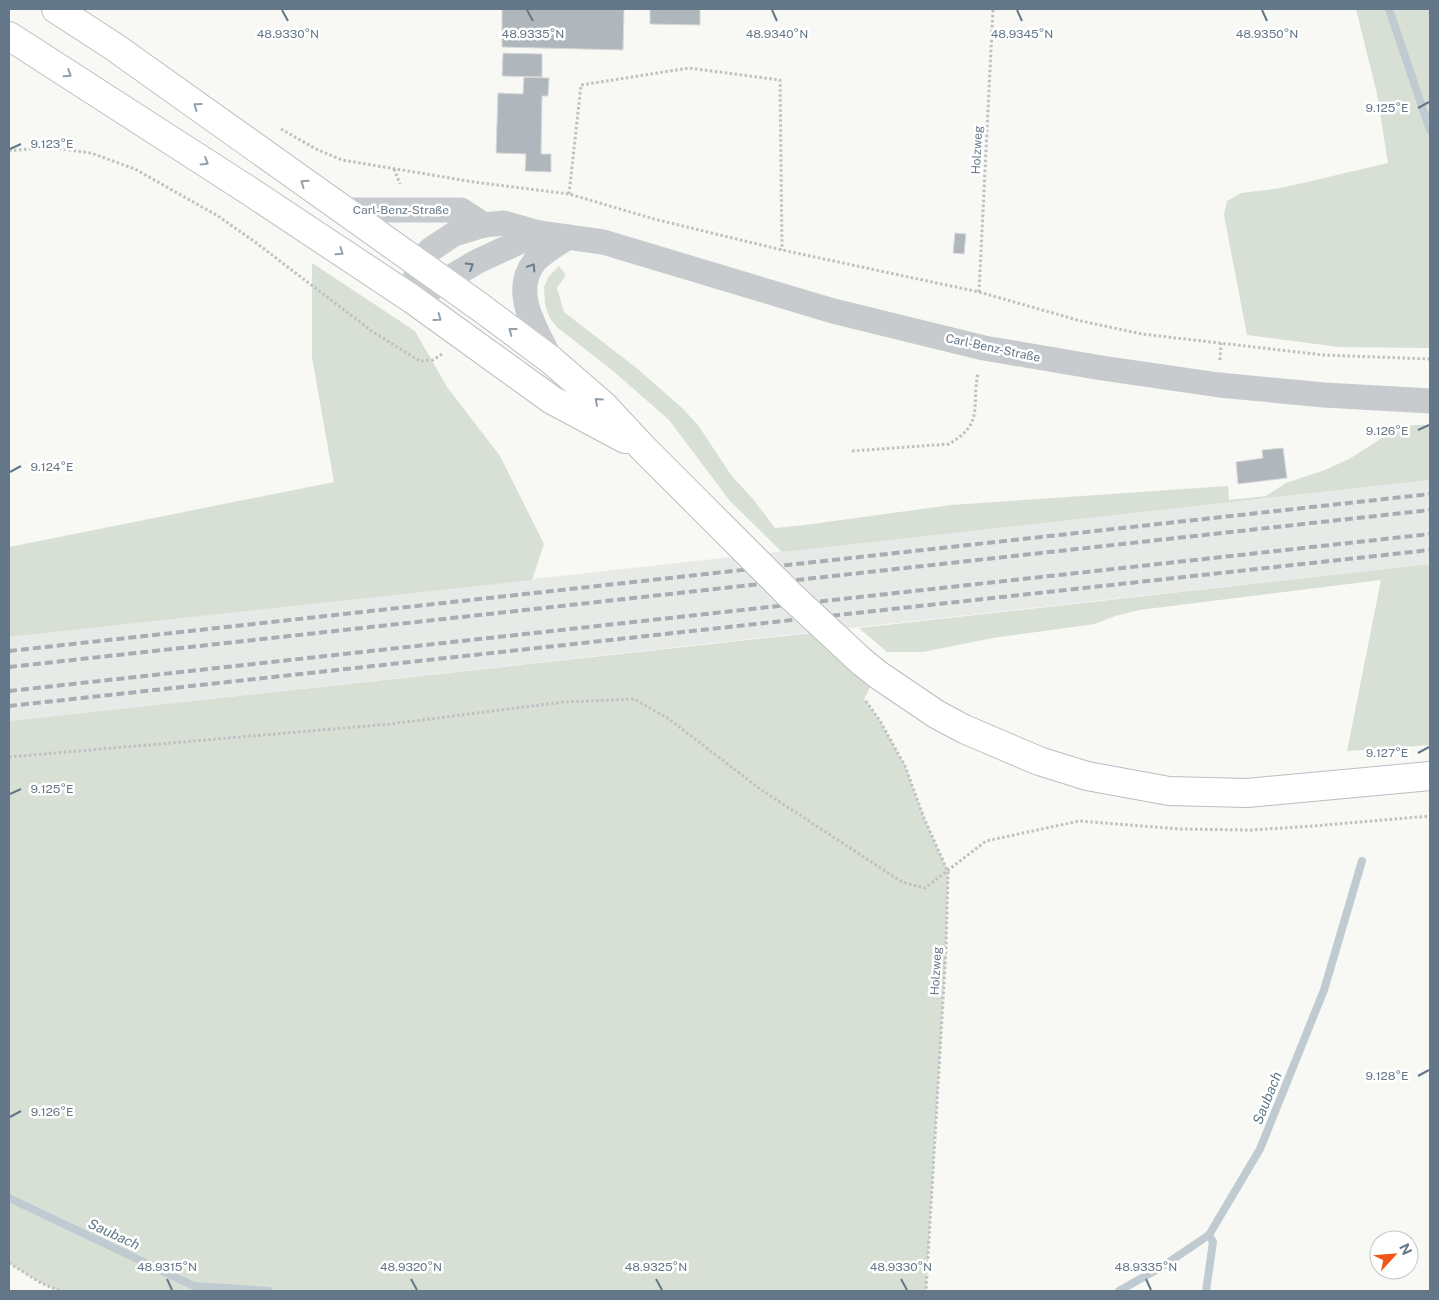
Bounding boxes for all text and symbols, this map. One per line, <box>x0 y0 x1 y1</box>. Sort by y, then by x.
text: 48.9330°N <box>257 27 319 41</box>
text: 48.9335°N <box>502 27 564 41</box>
text: 48.9340°N <box>746 27 808 41</box>
text: 48.9345°N <box>991 27 1053 41</box>
text: 48.9350°N <box>1236 27 1298 41</box>
one-way arrow <box>63 68 72 77</box>
text: 9.125°E <box>1366 101 1408 115</box>
one-way arrow <box>193 103 203 112</box>
street label: Holzweg <box>969 125 985 175</box>
text: 9.123°E <box>31 137 73 151</box>
one-way arrow <box>199 156 208 165</box>
one-way arrow <box>300 180 310 189</box>
street label: Carl-Benz-Straße <box>353 203 449 217</box>
one-way arrow <box>335 246 344 255</box>
one-way arrow <box>464 262 473 272</box>
one-way arrow <box>526 263 535 272</box>
one-way arrow <box>433 312 442 321</box>
one-way arrow <box>508 328 518 337</box>
street label: Carl-Benz-Straße <box>944 331 1042 365</box>
one-way arrow <box>595 398 604 407</box>
text: 9.126°E <box>1366 424 1408 438</box>
text: 9.124°E <box>31 460 73 474</box>
text: 9.127°E <box>1366 746 1408 760</box>
text: 9.125°E <box>31 782 73 796</box>
street label: Holzweg <box>928 946 944 996</box>
water label: Saubach <box>1249 1069 1285 1127</box>
text: 9.128°E <box>1365 1069 1409 1083</box>
text: 9.126°E <box>31 1105 73 1119</box>
water label: Saubach <box>86 1215 142 1253</box>
north arrow <box>1369 1230 1419 1280</box>
text: N <box>1396 1241 1415 1258</box>
text: 48.9315°N <box>137 1260 197 1274</box>
text: 48.9320°N <box>380 1260 442 1274</box>
text: 48.9325°N <box>625 1260 687 1274</box>
text: 48.9330°N <box>870 1260 932 1274</box>
text: 48.9335°N <box>1115 1260 1177 1274</box>

